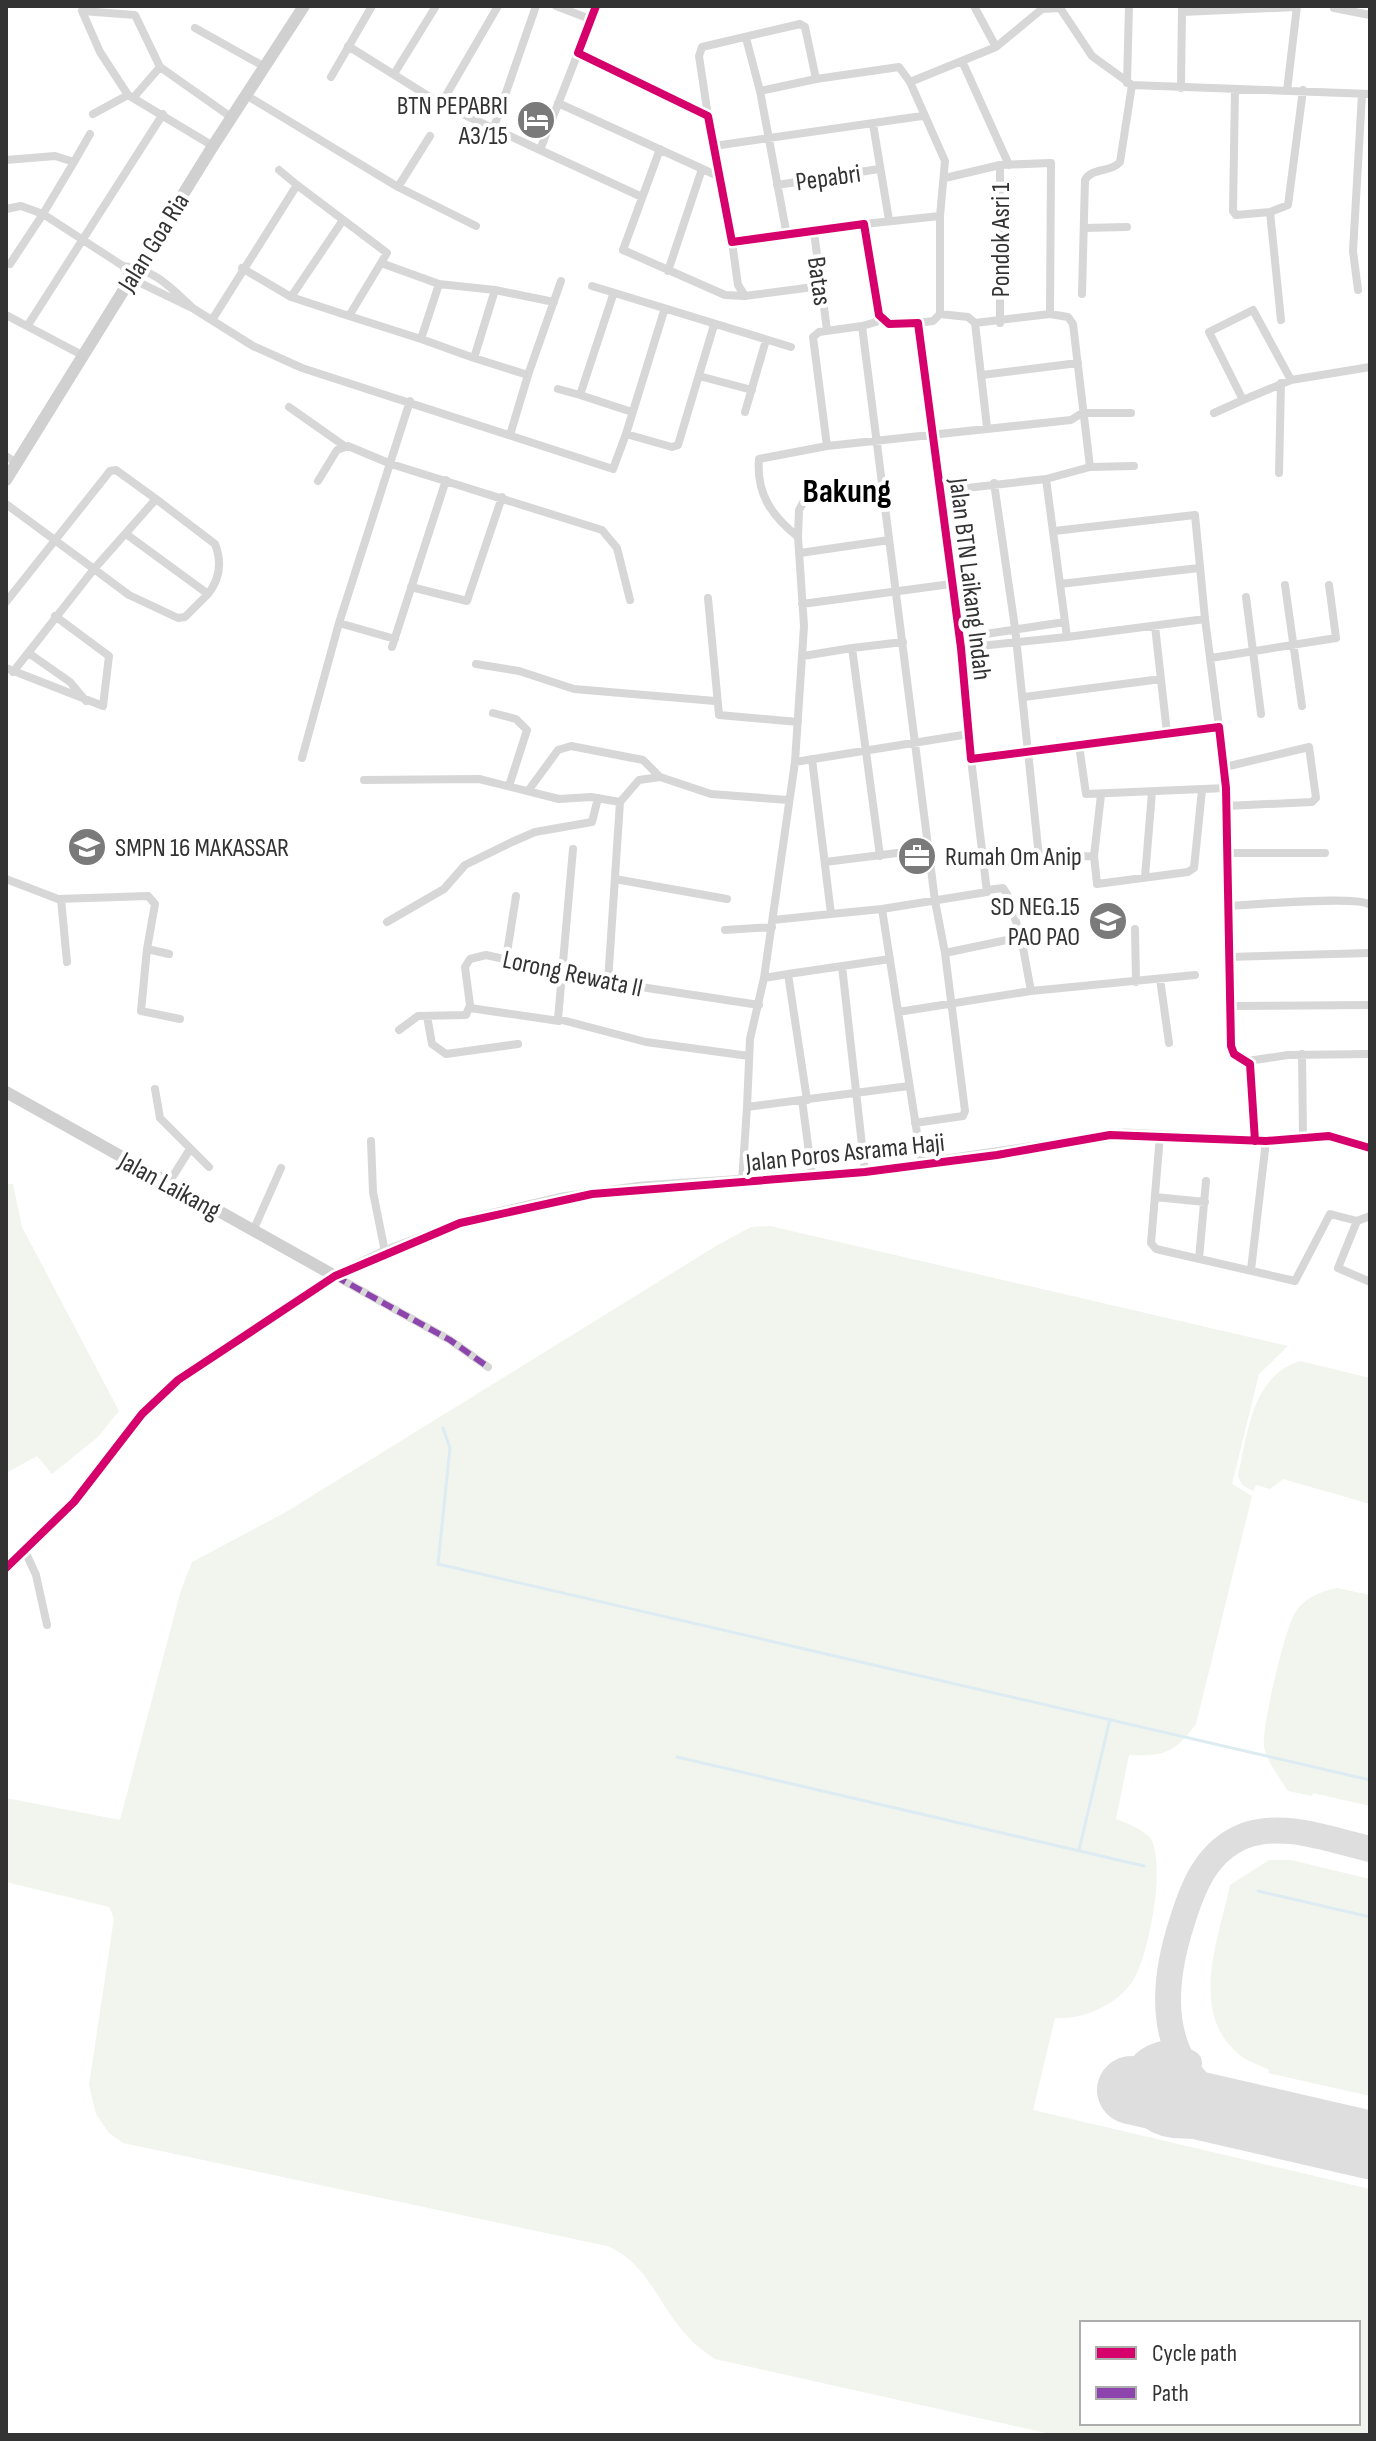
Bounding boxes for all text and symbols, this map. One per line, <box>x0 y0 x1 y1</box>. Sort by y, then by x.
place label: BTN PEPABRI A3/15 <box>397 91 508 152</box>
hotel icon: BTN PEPABRI A3/15 <box>515 99 557 141</box>
street label: Pepabri <box>794 159 863 198</box>
street label: Pondok Asri 1 <box>986 183 1017 297</box>
street label: Jalan Goa Ria <box>111 188 197 299</box>
street label: Batas <box>800 255 837 308</box>
district label: Bakung <box>803 471 891 512</box>
street label: Jalan BTN Laikang Indah <box>942 475 997 682</box>
school or university icon: SMPN 16 MAKASSAR <box>66 826 108 868</box>
place label: SMPN 16 MAKASSAR <box>115 833 289 864</box>
office icon: Rumah Om Anip <box>896 835 938 877</box>
place label: Rumah Om Anip <box>945 842 1082 873</box>
place label: SD NEG.15 PAO PAO <box>991 892 1080 953</box>
school or university icon: SD NEG.15 PAO PAO <box>1087 900 1129 942</box>
street label: Lorong Rewata II <box>500 945 646 1004</box>
street label: Jalan Poros Asrama Haji <box>743 1128 946 1179</box>
street label: Jalan Laikang <box>112 1145 225 1227</box>
legend <box>1080 2321 1360 2425</box>
text: Cycle path <box>1152 2339 1237 2368</box>
text: Path <box>1152 2379 1189 2408</box>

